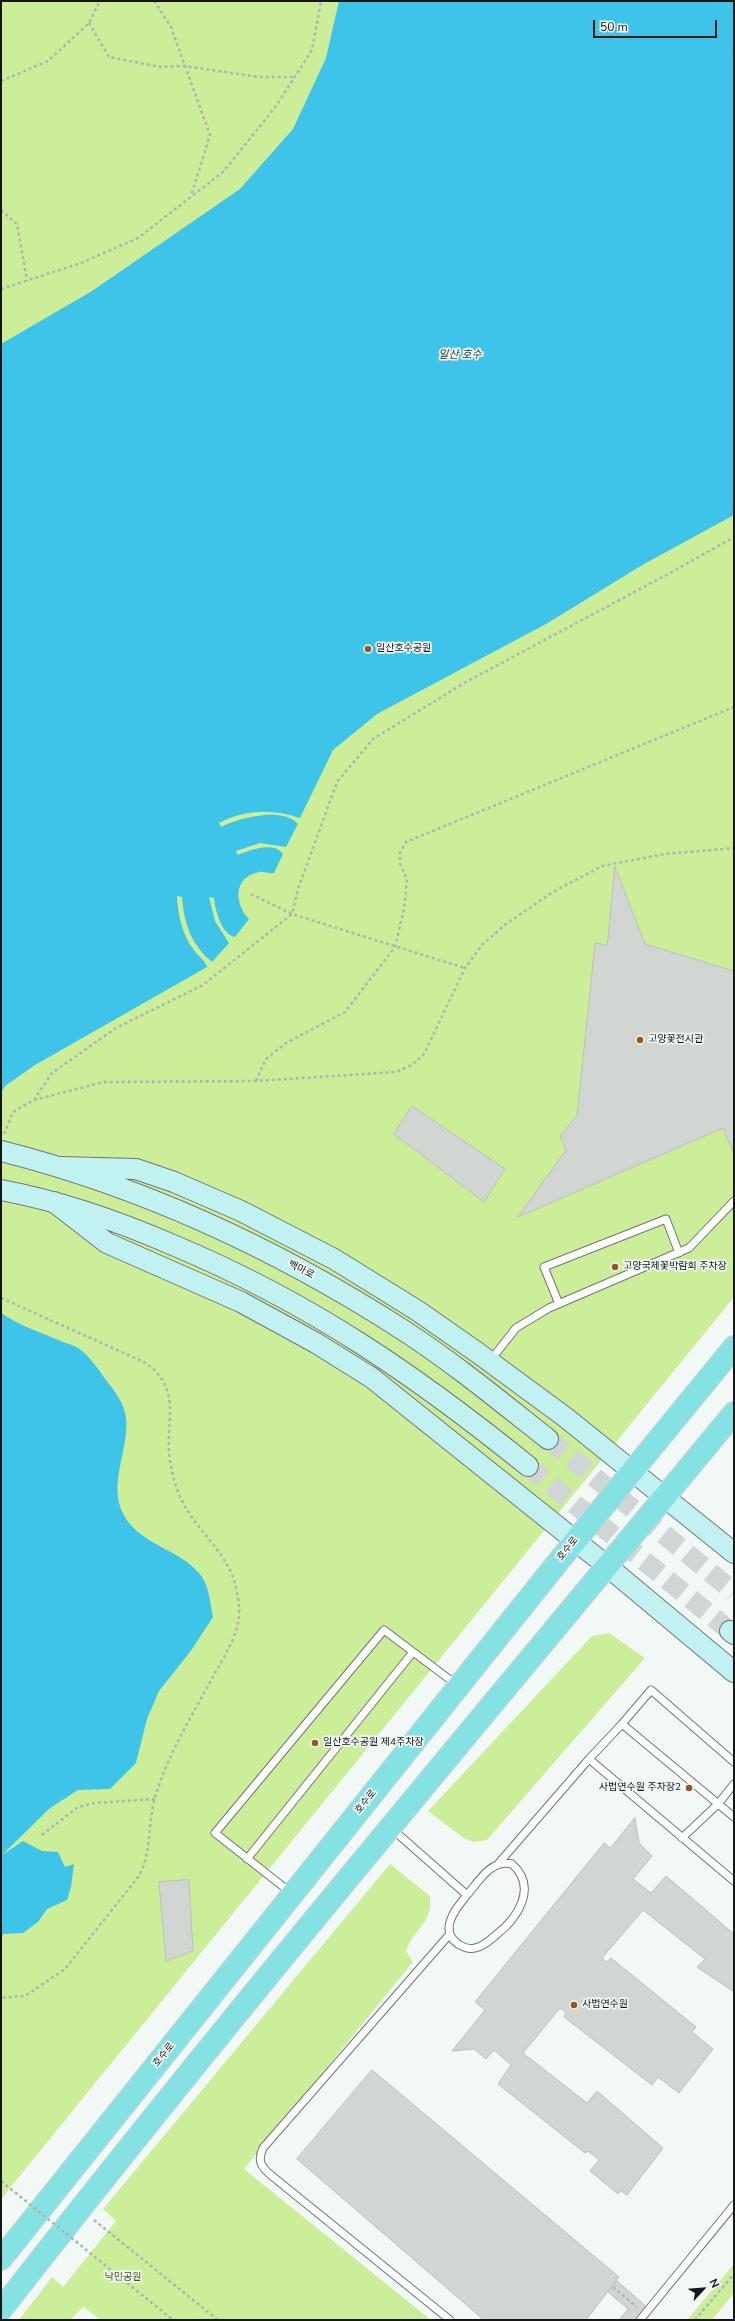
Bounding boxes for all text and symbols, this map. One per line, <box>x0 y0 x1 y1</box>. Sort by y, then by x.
scale bar <box>595 12 719 38</box>
text: 50 m <box>600 19 628 35</box>
water label: 일산 호수 <box>438 348 482 362</box>
place label: 일산호수공원 <box>376 643 431 655</box>
marker: 일산호수공원 <box>363 644 373 654</box>
place label: 고양꽃전시관 <box>648 1034 703 1046</box>
marker: 고양꽃전시관 <box>635 1035 645 1045</box>
street label: 백마로 <box>286 1258 316 1282</box>
place label: 고양국제꽃박람회 주차장 <box>623 1261 727 1273</box>
marker: 고양국제꽃박람회 주차장 <box>610 1262 620 1272</box>
street label: 호수로 <box>555 1534 581 1564</box>
place label: 일산호수공원 제4주차장 <box>323 1737 424 1749</box>
marker: 일산호수공원 제4주차장 <box>310 1738 320 1748</box>
place label: 사법연수원 주차장2 <box>599 1782 681 1794</box>
marker: 사법연수원 주차장2 <box>684 1783 694 1793</box>
street label: 호수로 <box>353 1787 379 1817</box>
place label: 사법연수원 <box>582 1999 628 2011</box>
marker: 사법연수원 <box>569 2000 579 2010</box>
street label: 호수로 <box>151 2040 177 2070</box>
north arrow <box>683 2269 723 2309</box>
park label: 낙민공원 <box>105 2272 141 2284</box>
text: N <box>706 2277 723 2291</box>

